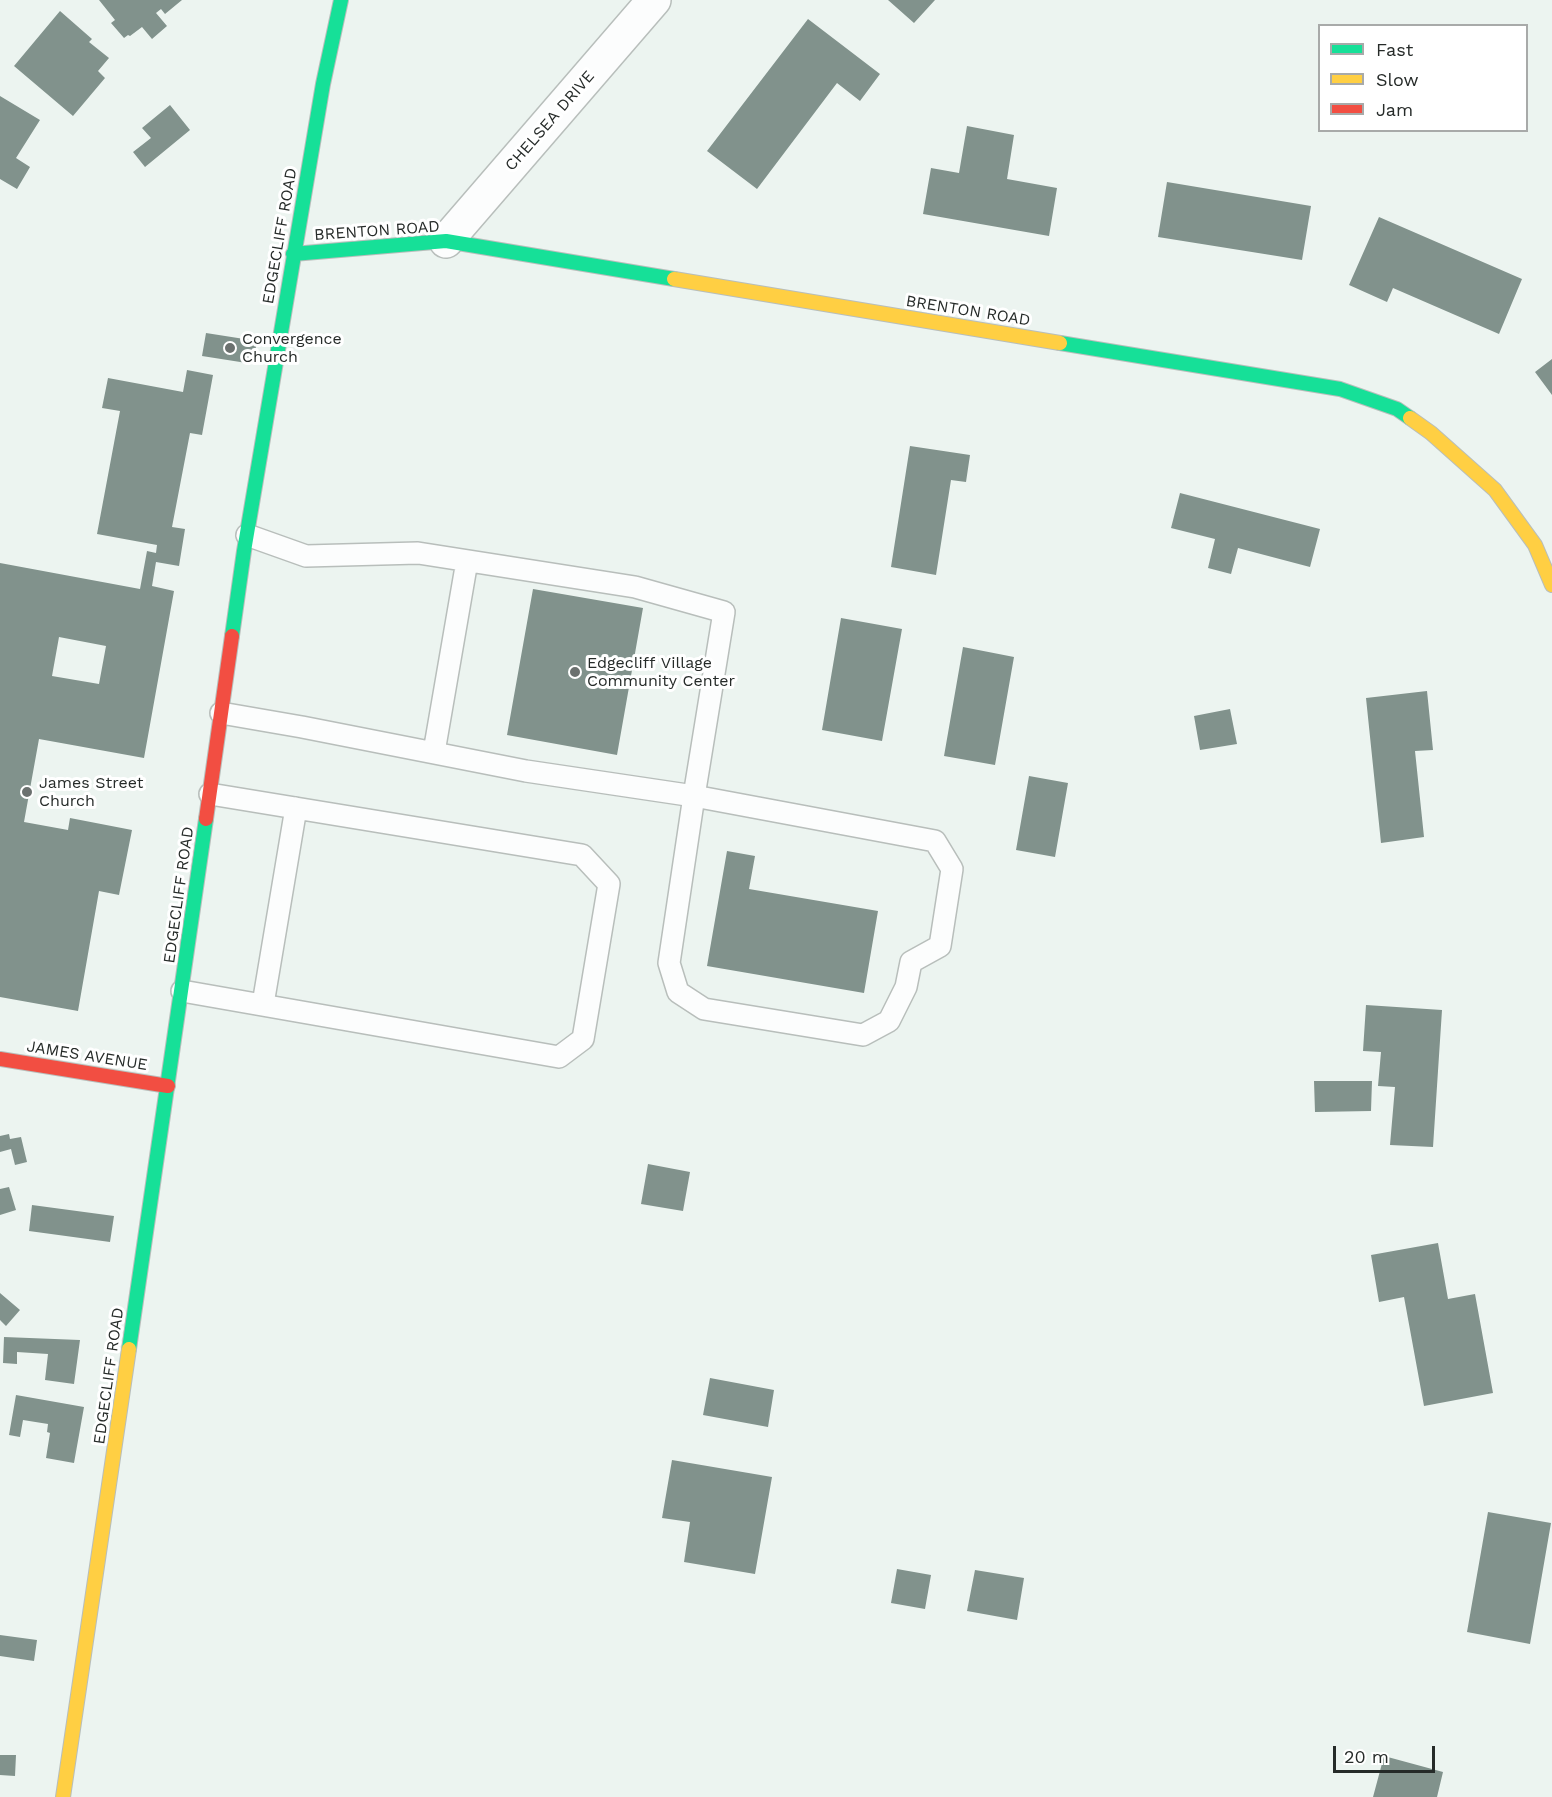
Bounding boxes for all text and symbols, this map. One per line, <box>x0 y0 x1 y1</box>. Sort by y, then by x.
legend <box>1318 24 1528 132</box>
text: Fast <box>1376 39 1413 60</box>
street label: CHELSEA DRIVE <box>501 67 599 175</box>
text: Slow <box>1376 69 1419 90</box>
text: Jam <box>1376 99 1413 120</box>
street label: EDGECLIFF ROAD <box>259 166 301 306</box>
street label: BRENTON ROAD <box>314 217 440 245</box>
street label: BRENTON ROAD <box>904 292 1032 330</box>
place label: Convergence Church <box>242 329 342 367</box>
marker: Convergence Church <box>223 341 237 355</box>
place label: Edgecliff Village Community Center <box>587 653 735 691</box>
marker: Edgecliff Village Community Center <box>568 665 582 679</box>
place label: James Street Church <box>39 773 143 811</box>
marker: James Street Church <box>20 785 34 799</box>
street label: EDGECLIFF ROAD <box>160 825 198 965</box>
street label: JAMES AVENUE <box>25 1037 149 1075</box>
street label: EDGECLIFF ROAD <box>90 1306 128 1446</box>
scale bar <box>1336 1734 1438 1772</box>
text: 20 m <box>1344 1746 1389 1767</box>

